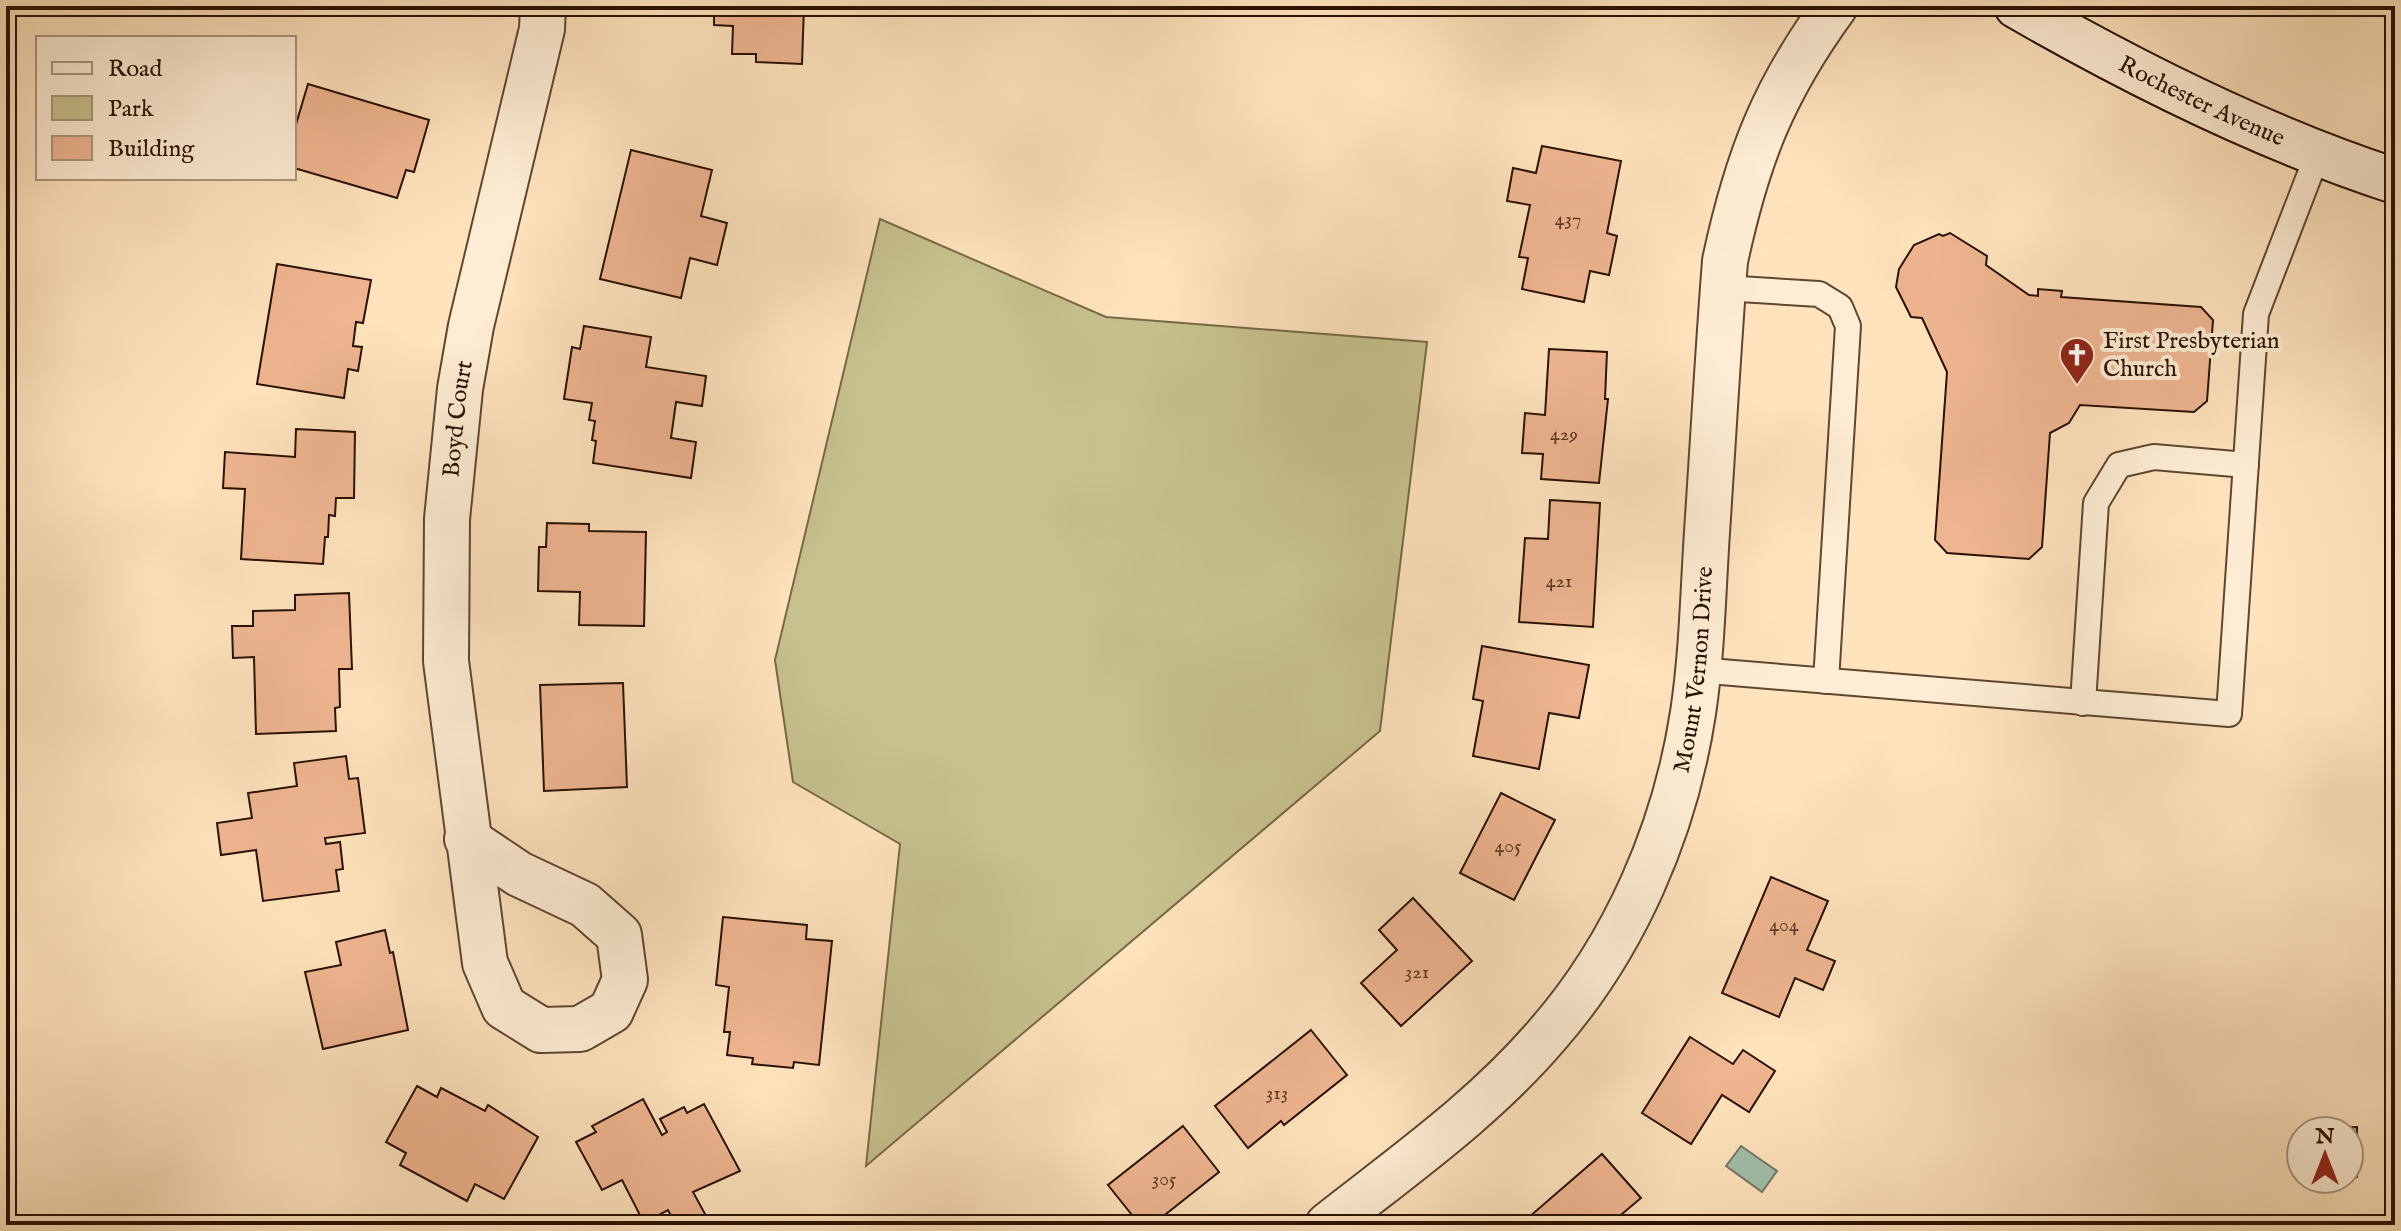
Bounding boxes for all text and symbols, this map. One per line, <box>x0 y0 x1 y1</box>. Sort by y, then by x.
legend <box>36 36 296 180</box>
street label: Rochester Avenue <box>2113 49 2289 154</box>
text: Road <box>108 54 162 85</box>
text: Park <box>108 94 154 125</box>
text: Building <box>108 134 195 165</box>
house number: 437 <box>1555 207 1581 232</box>
place label: First Presbyterian Church <box>2103 326 2280 385</box>
church icon: First Presbyterian Church <box>2058 336 2096 386</box>
street label: Boyd Court <box>436 358 480 479</box>
house number: 429 <box>1550 422 1578 447</box>
street label: Mount Vernon Drive <box>1666 566 1720 776</box>
house number: 421 <box>1546 569 1572 594</box>
house number: 405 <box>1495 834 1521 859</box>
house number: 404 <box>1769 913 1799 938</box>
house number: 321 <box>1405 960 1429 985</box>
house number: 313 <box>1266 1081 1288 1106</box>
north arrow <box>2285 1115 2365 1195</box>
text: N <box>2314 1123 2335 1151</box>
house number: 305 <box>1152 1167 1176 1192</box>

